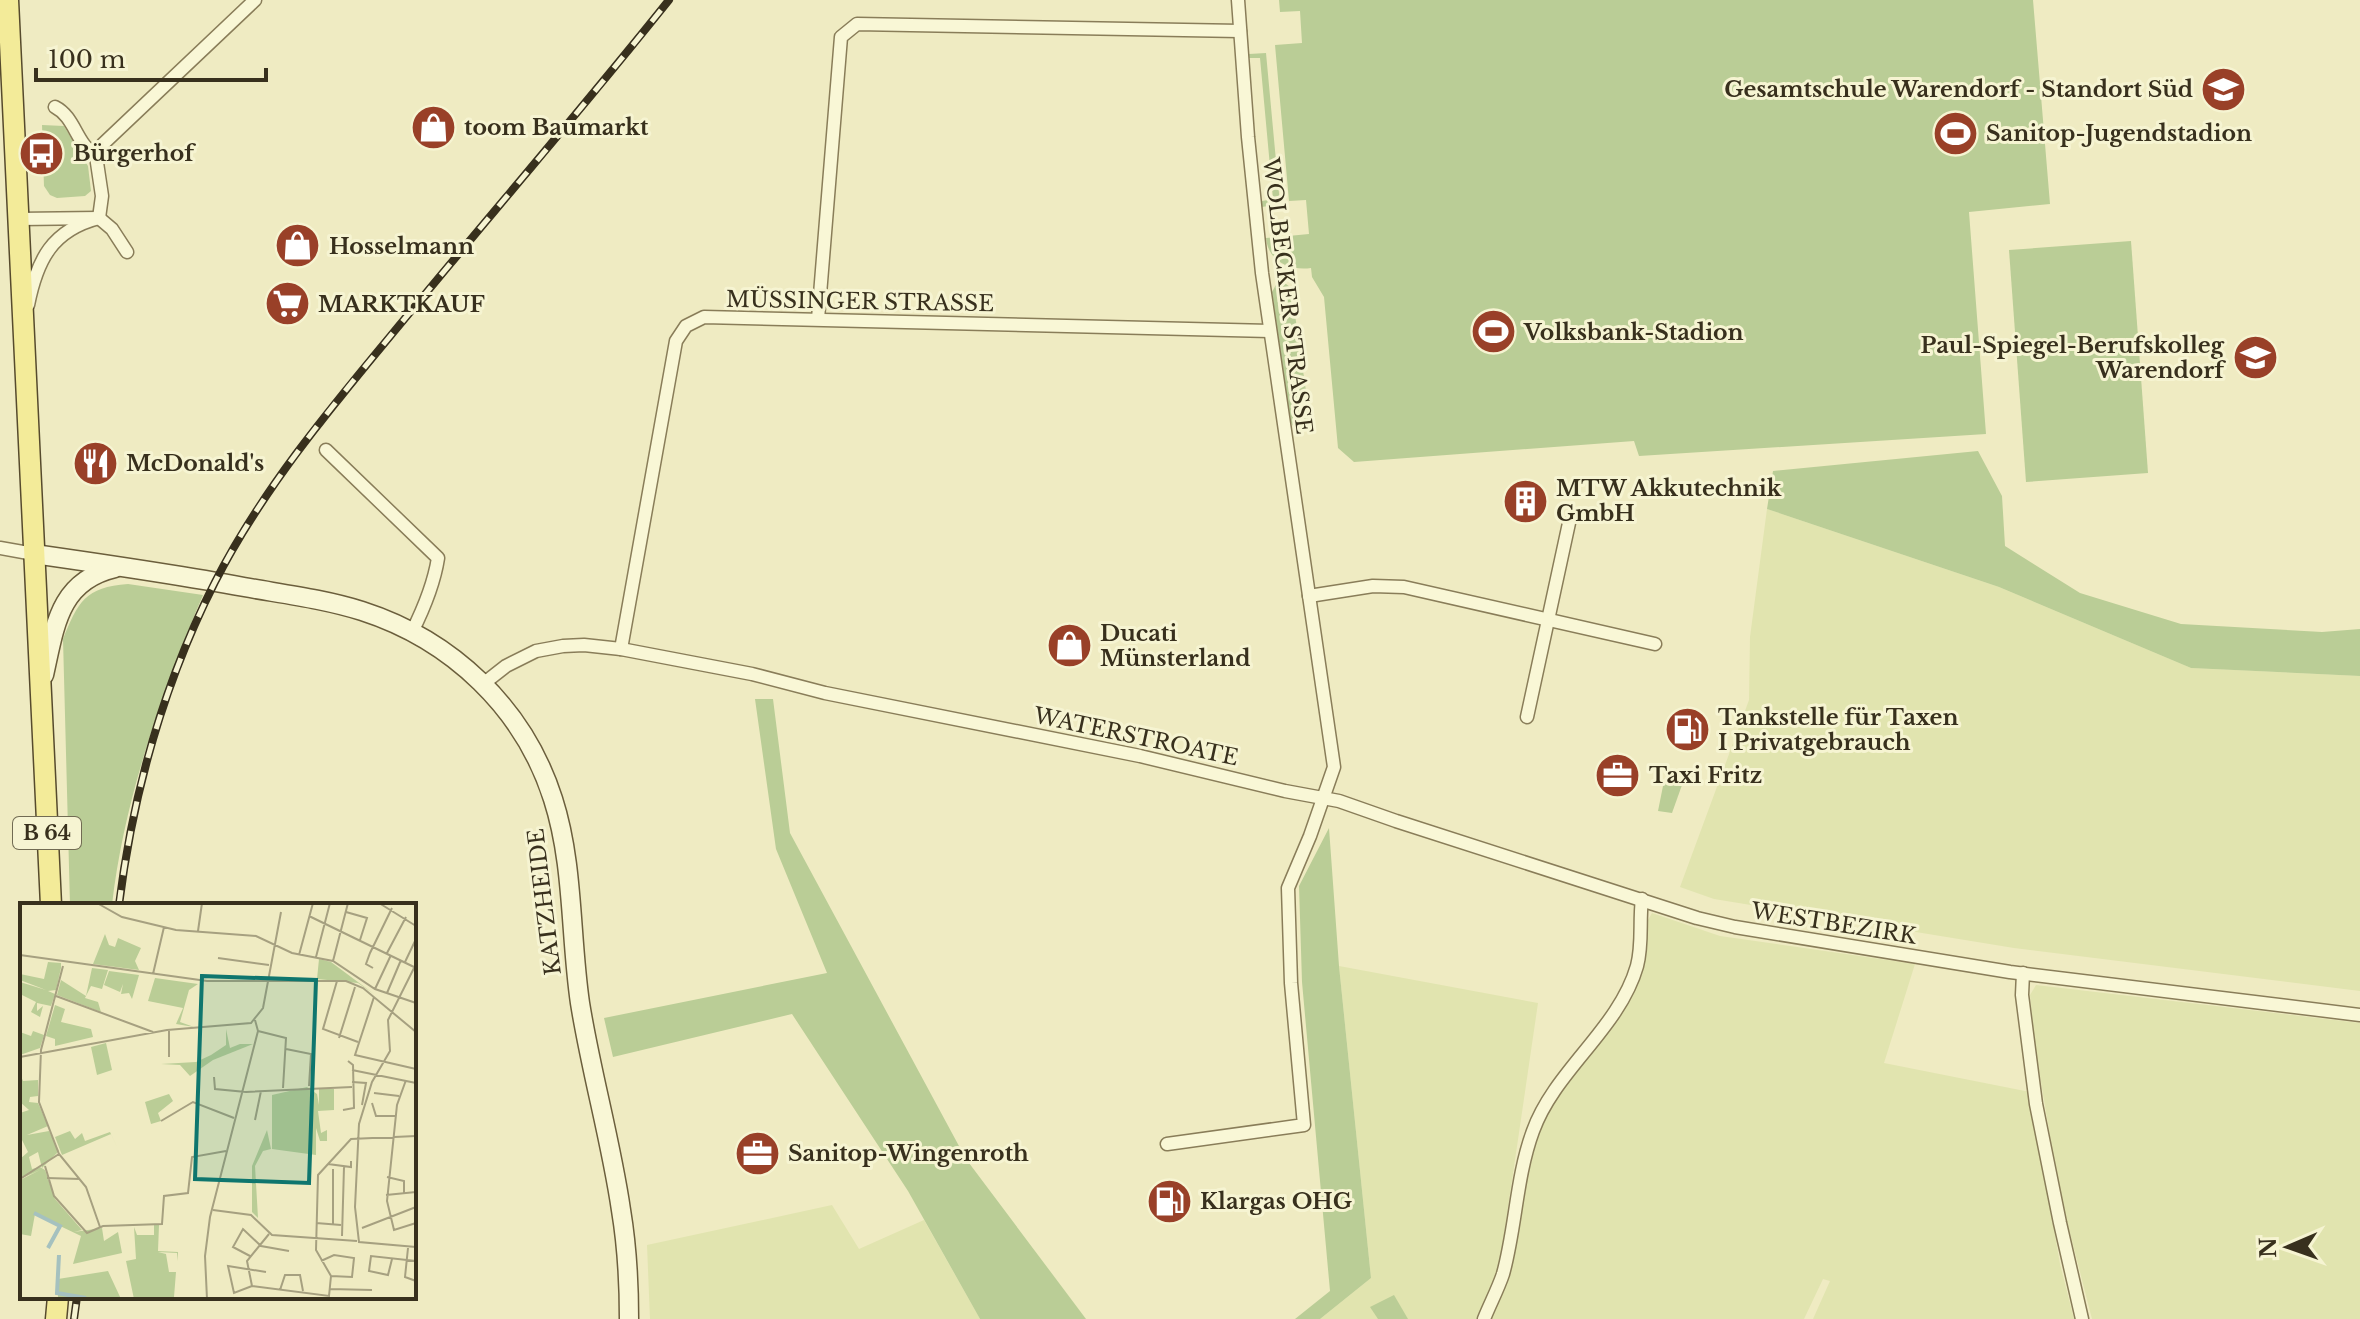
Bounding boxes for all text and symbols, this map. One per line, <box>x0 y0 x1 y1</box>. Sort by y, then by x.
scale bar <box>36 32 266 82</box>
text: 100 m <box>48 45 126 74</box>
school or university icon: Gesamtschule Warendorf - Standort Süd <box>2200 65 2248 113</box>
place label: Gesamtschule Warendorf - Standort Süd <box>1724 76 2193 103</box>
shop icon: toom Baumarkt <box>409 103 457 151</box>
sports icon: Sanitop-Jugendstadion <box>1931 109 1979 157</box>
place label: toom Baumarkt <box>464 114 649 141</box>
place label: Sanitop-Jugendstadion <box>1986 120 2252 147</box>
bus stop icon: Bürgerhof <box>18 129 66 177</box>
place label: Bürgerhof <box>73 140 196 167</box>
street label: WOLBECKER STRASSE <box>1257 155 1318 436</box>
shop icon: Hosselmann <box>274 222 322 270</box>
place label: Hosselmann <box>329 233 474 260</box>
supermarket icon: MARKTKAUF <box>263 280 311 328</box>
street label: MÜSSINGER STRASSE <box>726 285 994 317</box>
place label: MARKTKAUF <box>318 291 485 318</box>
sports icon: Volksbank-Stadion <box>1469 308 1517 356</box>
place label: Volksbank-Stadion <box>1523 319 1744 346</box>
place label: Paul-Spiegel-Berufskolleg Warendorf <box>1921 332 2226 384</box>
school or university icon: Paul-Spiegel-Berufskolleg Warendorf <box>2231 334 2279 382</box>
restaurant icon: McDonald's <box>71 439 119 487</box>
place label: McDonald's <box>126 450 264 477</box>
place label: MTW Akkutechnik GmbH <box>1556 475 1782 527</box>
building icon: MTW Akkutechnik GmbH <box>1501 477 1549 525</box>
place label: Ducati Münsterland <box>1100 620 1251 672</box>
shop icon: Ducati Münsterland <box>1045 622 1093 670</box>
street label: WATERSTROATE <box>1030 701 1241 771</box>
place label: Tankstelle für Taxen I Privatgebrauch <box>1718 704 1958 756</box>
fuel station icon: Tankstelle für Taxen I Privatgebrauch <box>1663 706 1711 754</box>
office icon: Taxi Fritz <box>1594 751 1642 799</box>
place label: Taxi Fritz <box>1649 762 1762 789</box>
road number: B 64 <box>13 817 81 849</box>
street label: KATZHEIDE <box>522 827 567 977</box>
street label: WESTBEZIRK <box>1748 897 1919 950</box>
inset map <box>20 903 416 1299</box>
office icon: Sanitop-Wingenroth <box>733 1129 781 1177</box>
place label: Sanitop-Wingenroth <box>788 1140 1029 1167</box>
fuel station icon: Klargas OHG <box>1145 1177 1193 1225</box>
place label: Klargas OHG <box>1200 1188 1352 1215</box>
north arrow <box>2248 1207 2328 1287</box>
text: N <box>2255 1237 2282 1258</box>

